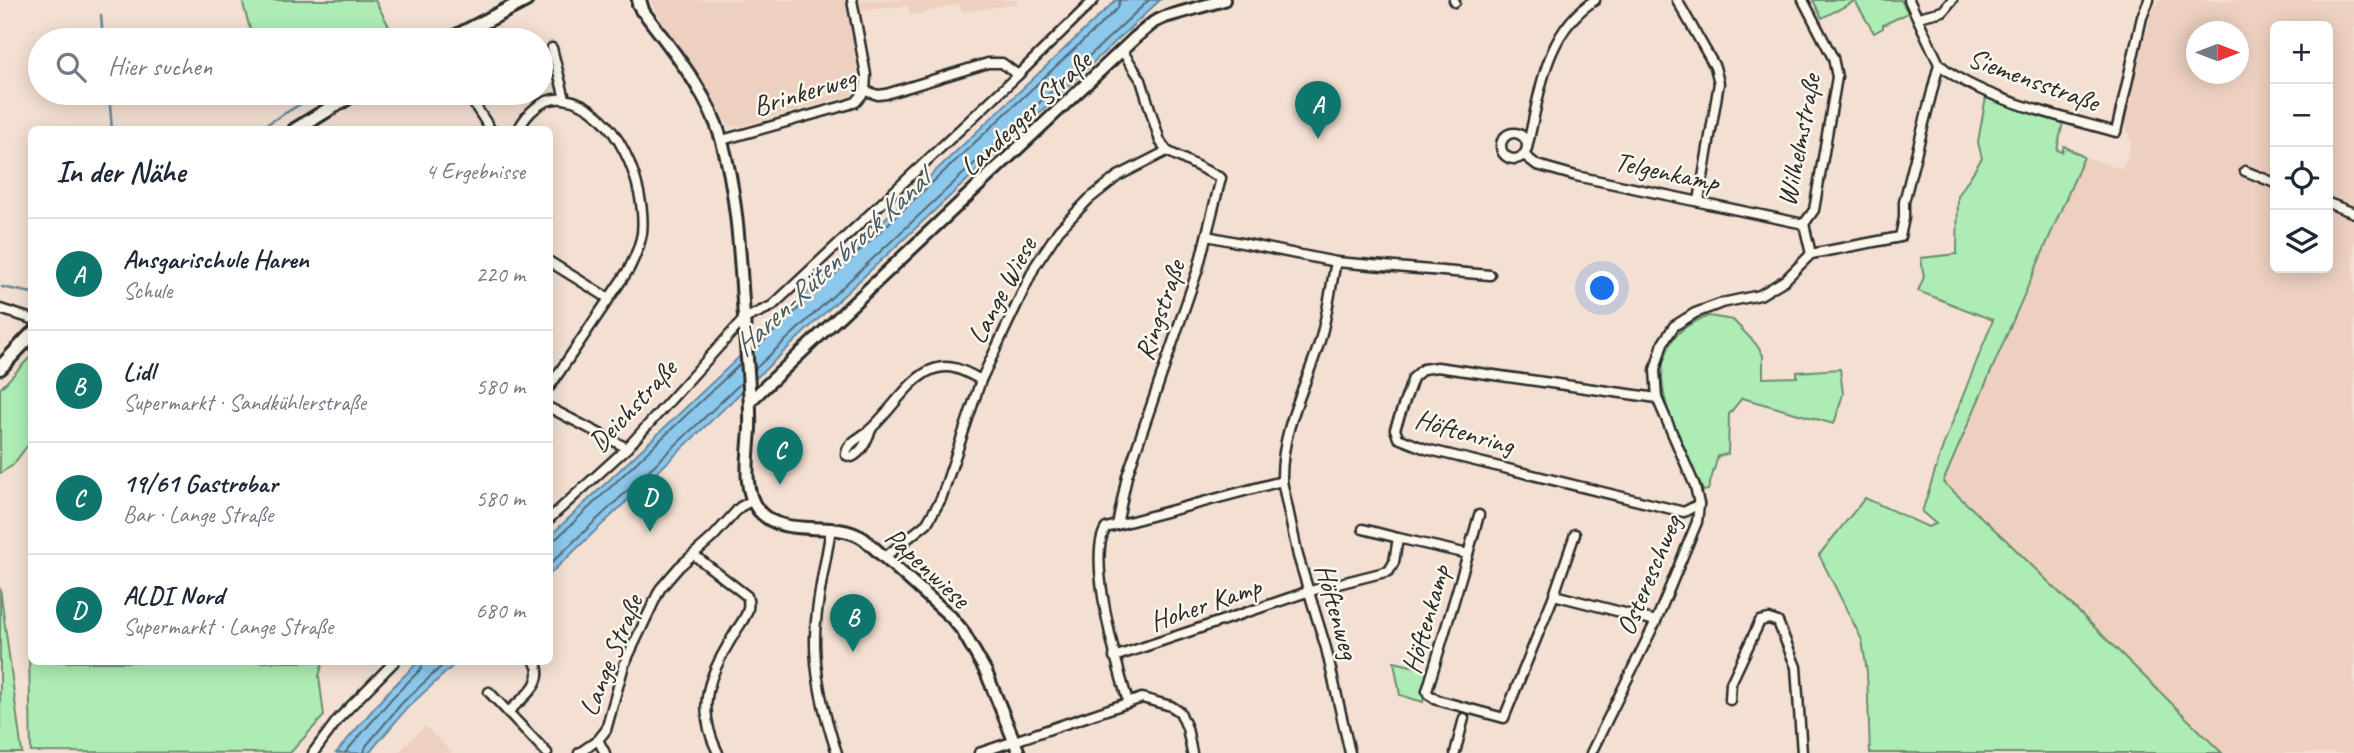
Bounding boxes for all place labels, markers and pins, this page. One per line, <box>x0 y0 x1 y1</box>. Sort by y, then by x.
pin: A <box>1295 81 1341 139</box>
pin: C <box>757 427 803 485</box>
pin: D <box>627 474 673 532</box>
pin: B <box>830 594 876 652</box>

